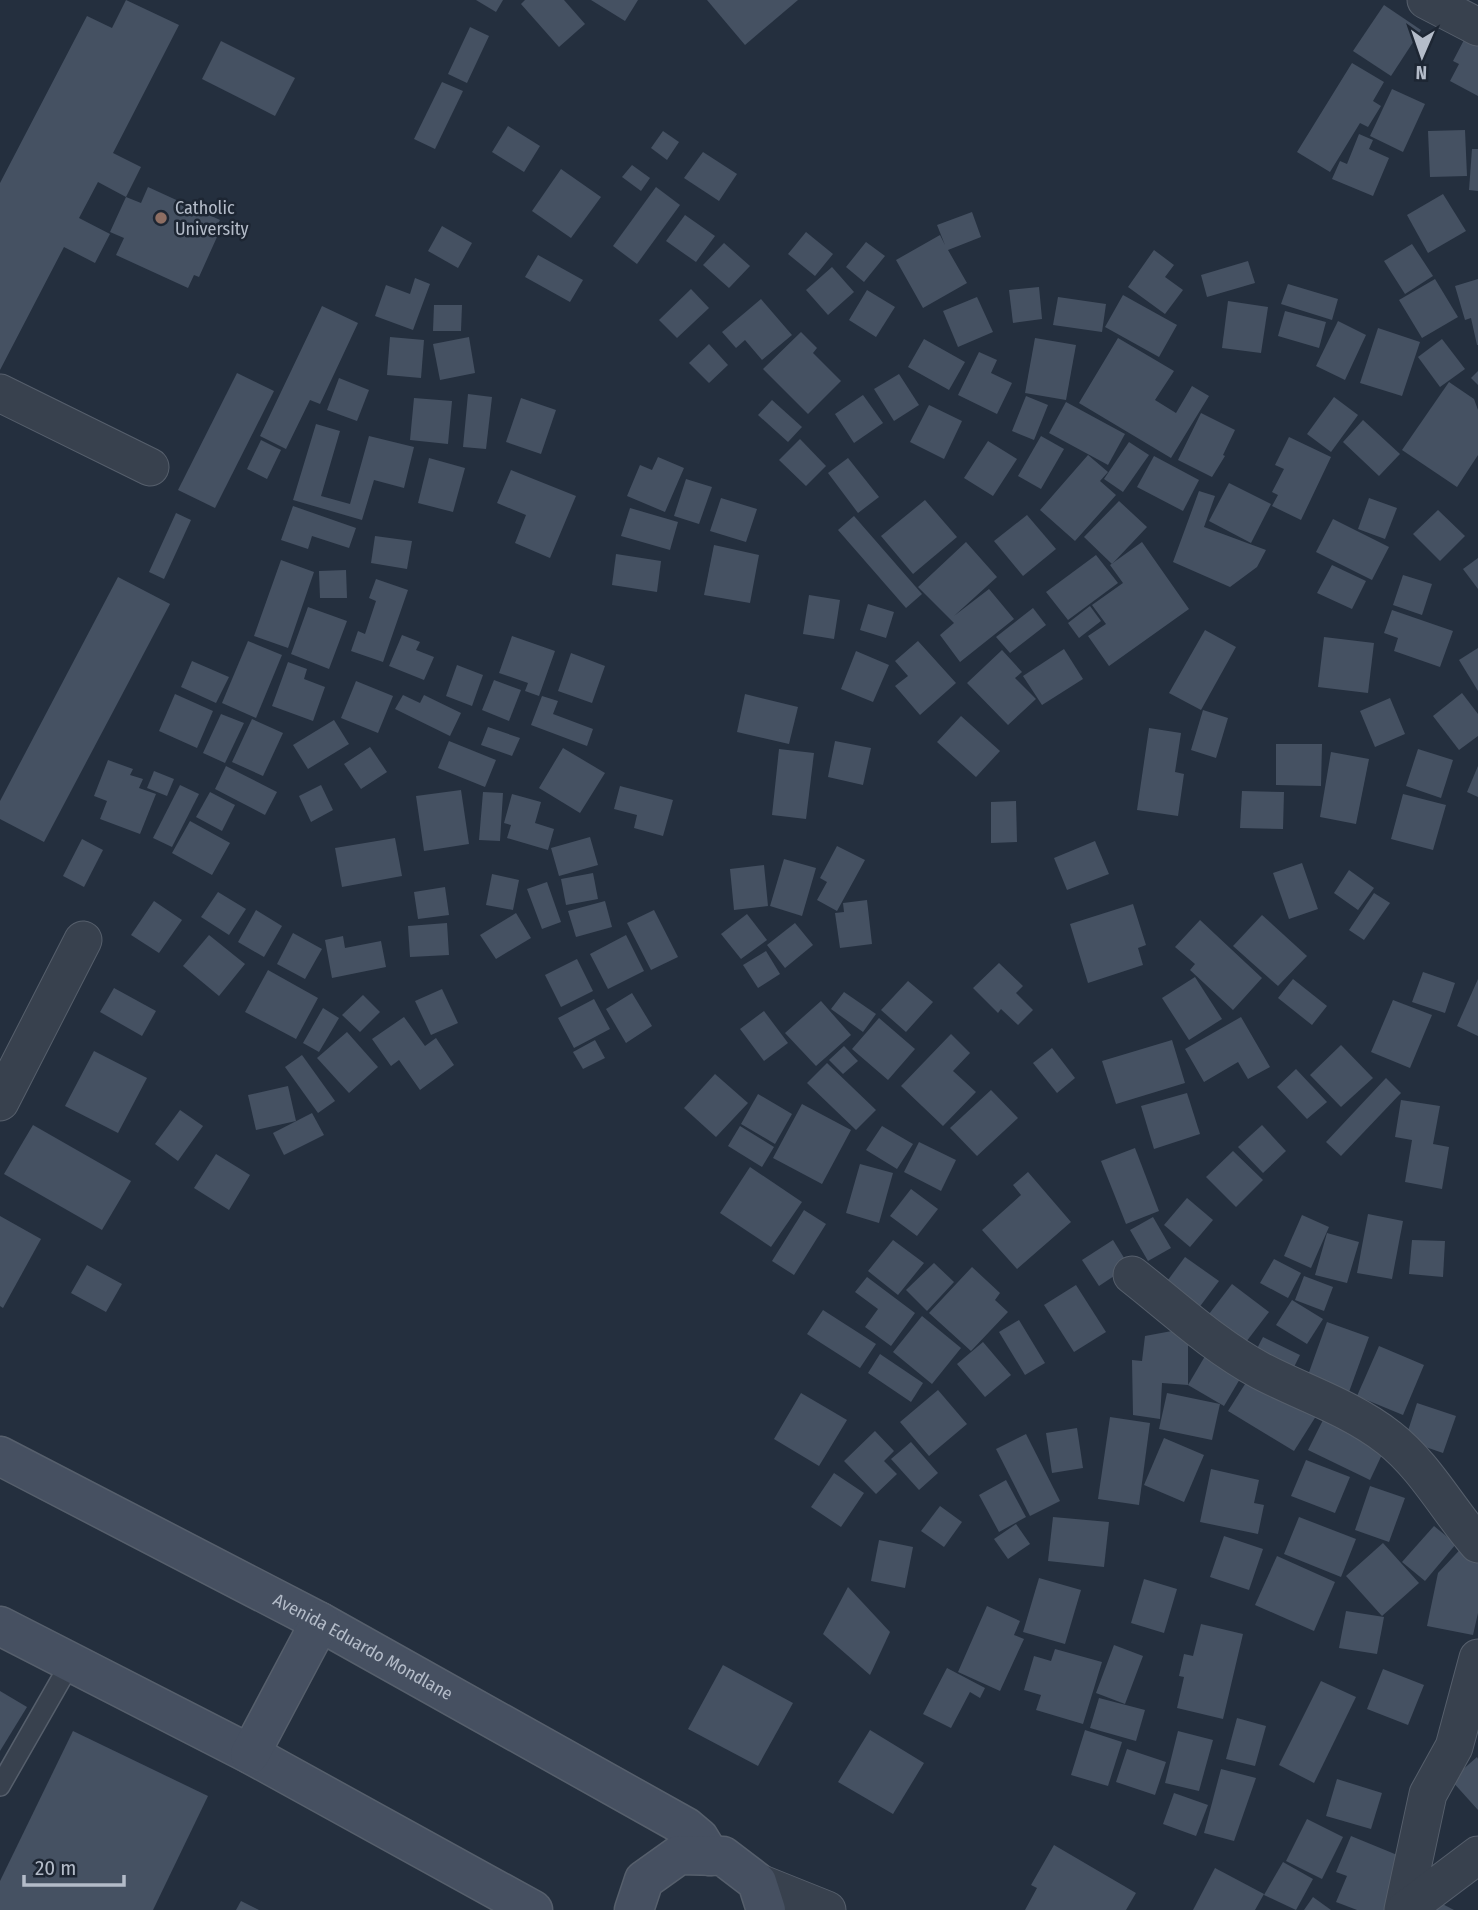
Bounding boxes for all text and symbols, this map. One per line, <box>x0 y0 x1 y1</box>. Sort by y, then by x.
north arrow <box>1387 21 1457 91</box>
text: N <box>1415 61 1428 84</box>
place label: Catholic University <box>175 197 249 240</box>
marker: Catholic University <box>153 210 169 226</box>
street label: Avenida Eduardo Mondlane <box>269 1589 457 1705</box>
scale bar <box>24 1843 124 1887</box>
text: 20 m <box>35 1855 76 1881</box>

